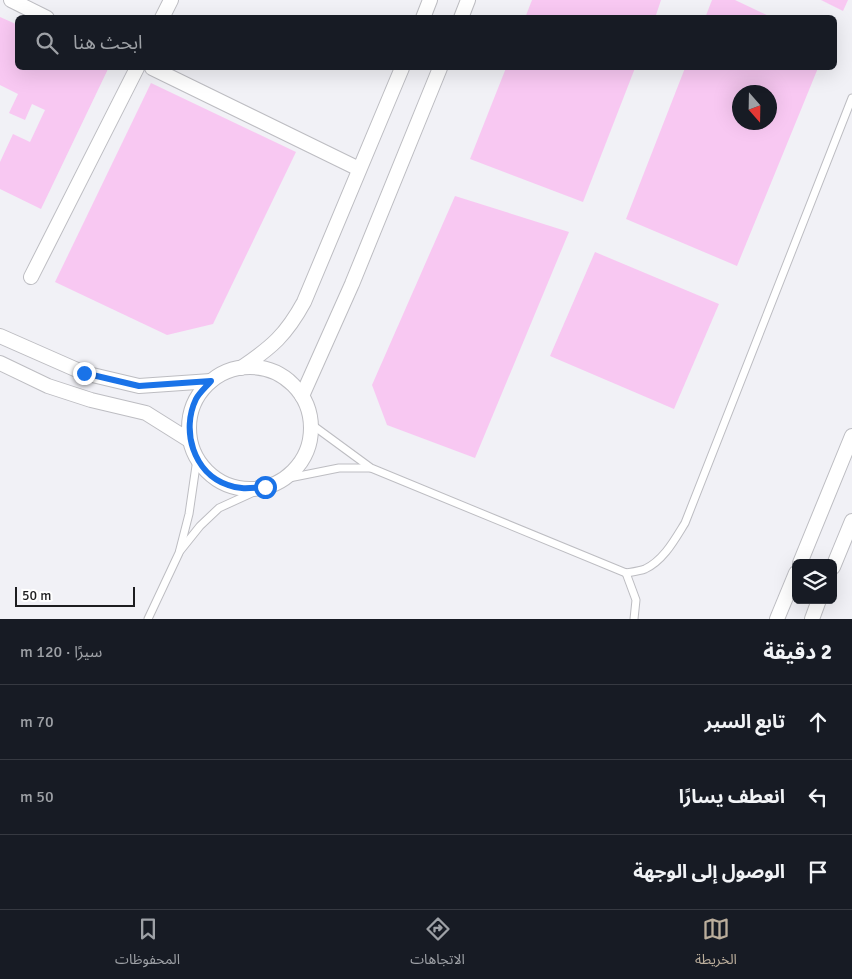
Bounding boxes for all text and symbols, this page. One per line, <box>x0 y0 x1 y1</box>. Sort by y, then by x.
search box <box>15 15 837 70</box>
icon: search <box>33 29 61 57</box>
text: ابحث هنا <box>73 31 143 55</box>
north arrow <box>732 85 777 130</box>
route end <box>73 362 96 385</box>
route start <box>254 476 277 499</box>
map controls <box>792 559 837 604</box>
button: layers <box>792 559 837 604</box>
scale bar <box>15 584 135 607</box>
text: 50 m <box>22 587 51 604</box>
text: 2 دقيقة <box>763 639 832 665</box>
text: سيرًا · 120 m <box>20 642 102 662</box>
icon: ahead <box>804 708 832 736</box>
text: تابع السير <box>705 710 785 734</box>
text: 70 m <box>20 712 54 732</box>
icon: left <box>804 783 832 811</box>
text: انعطف يسارًا <box>679 785 785 809</box>
text: 50 m <box>20 787 54 807</box>
icon: arrive <box>804 858 832 886</box>
text: الوصول إلى الوجهة <box>633 860 785 884</box>
tab: المحفوظات <box>115 915 180 974</box>
tab: الاتجاهات <box>410 915 465 974</box>
tab: الخريطة <box>695 915 737 974</box>

